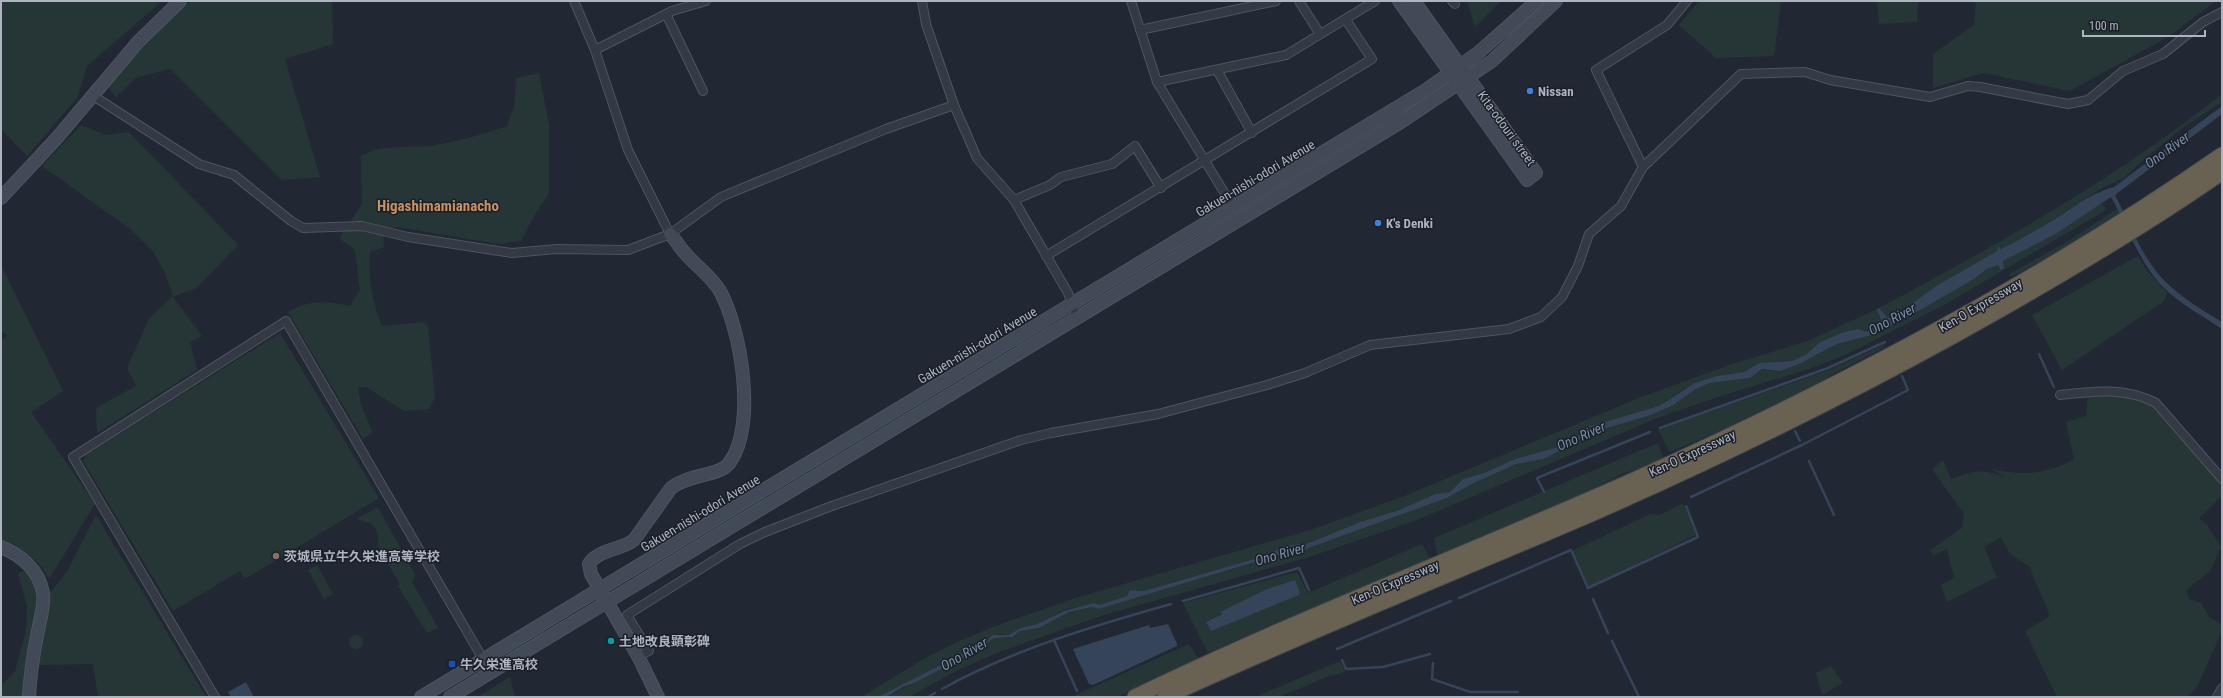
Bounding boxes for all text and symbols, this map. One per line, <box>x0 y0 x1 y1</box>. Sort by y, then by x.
scale bar <box>2083 12 2205 38</box>
text: 100 m <box>2089 19 2119 33</box>
place label: Nissan <box>1538 84 1574 99</box>
marker: Nissan <box>1525 86 1535 96</box>
street label: Kita-odouri street <box>1474 88 1539 169</box>
water label: Ono River <box>2142 128 2193 172</box>
street label: Gakuen-nishi-odori Avenue <box>1193 137 1318 220</box>
district label: Higashimamianacho <box>377 197 499 215</box>
place label: K's Denki <box>1386 216 1433 231</box>
marker: K's Denki <box>1373 218 1383 228</box>
street label: Ken-O Expressway <box>1936 275 2025 335</box>
water label: Ono River <box>1866 299 1919 338</box>
street label: Gakuen-nishi-odori Avenue <box>915 304 1040 387</box>
water label: Ono River <box>1554 418 1608 454</box>
street label: Ken-O Expressway <box>1647 427 1738 480</box>
street label: Gakuen-nishi-odori Avenue <box>638 472 763 555</box>
water label: Ono River <box>1253 539 1308 569</box>
place label: 茨城県立牛久栄進高等学校 <box>284 549 440 564</box>
marker: 茨城県立牛久栄進高等学校 <box>271 551 281 561</box>
street label: Ken-O Expressway <box>1349 557 1442 608</box>
place label: 土地改良顕彰碑 <box>619 634 710 649</box>
water label: Ono River <box>938 634 991 674</box>
marker: 土地改良顕彰碑 <box>606 636 616 646</box>
place label: 牛久栄進高校 <box>460 657 538 672</box>
marker: 牛久栄進高校 <box>447 659 457 669</box>

